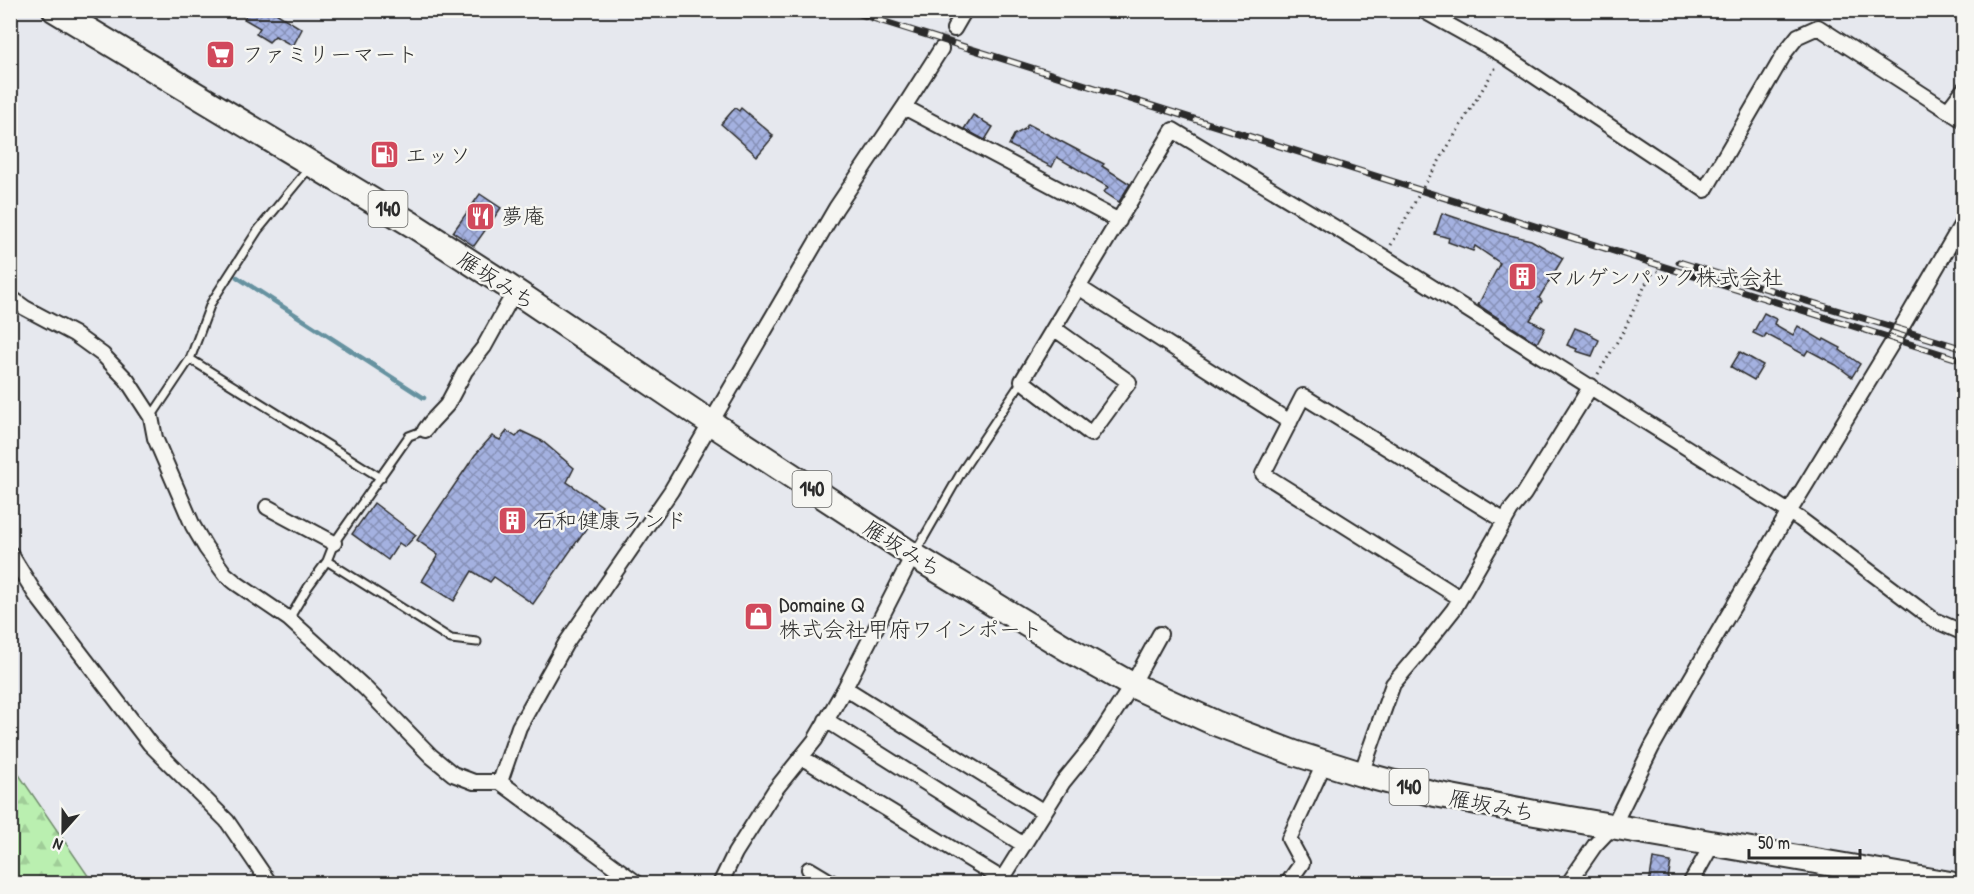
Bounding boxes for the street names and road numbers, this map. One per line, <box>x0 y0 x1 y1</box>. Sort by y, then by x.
road number: 140 <box>368 191 408 227</box>
street label: 雁坂みち <box>452 244 542 316</box>
road number: 140 <box>792 471 832 507</box>
street label: 雁坂みち <box>858 512 948 584</box>
road number: 140 <box>1390 769 1428 805</box>
street label: 雁坂みち <box>1446 782 1538 828</box>

